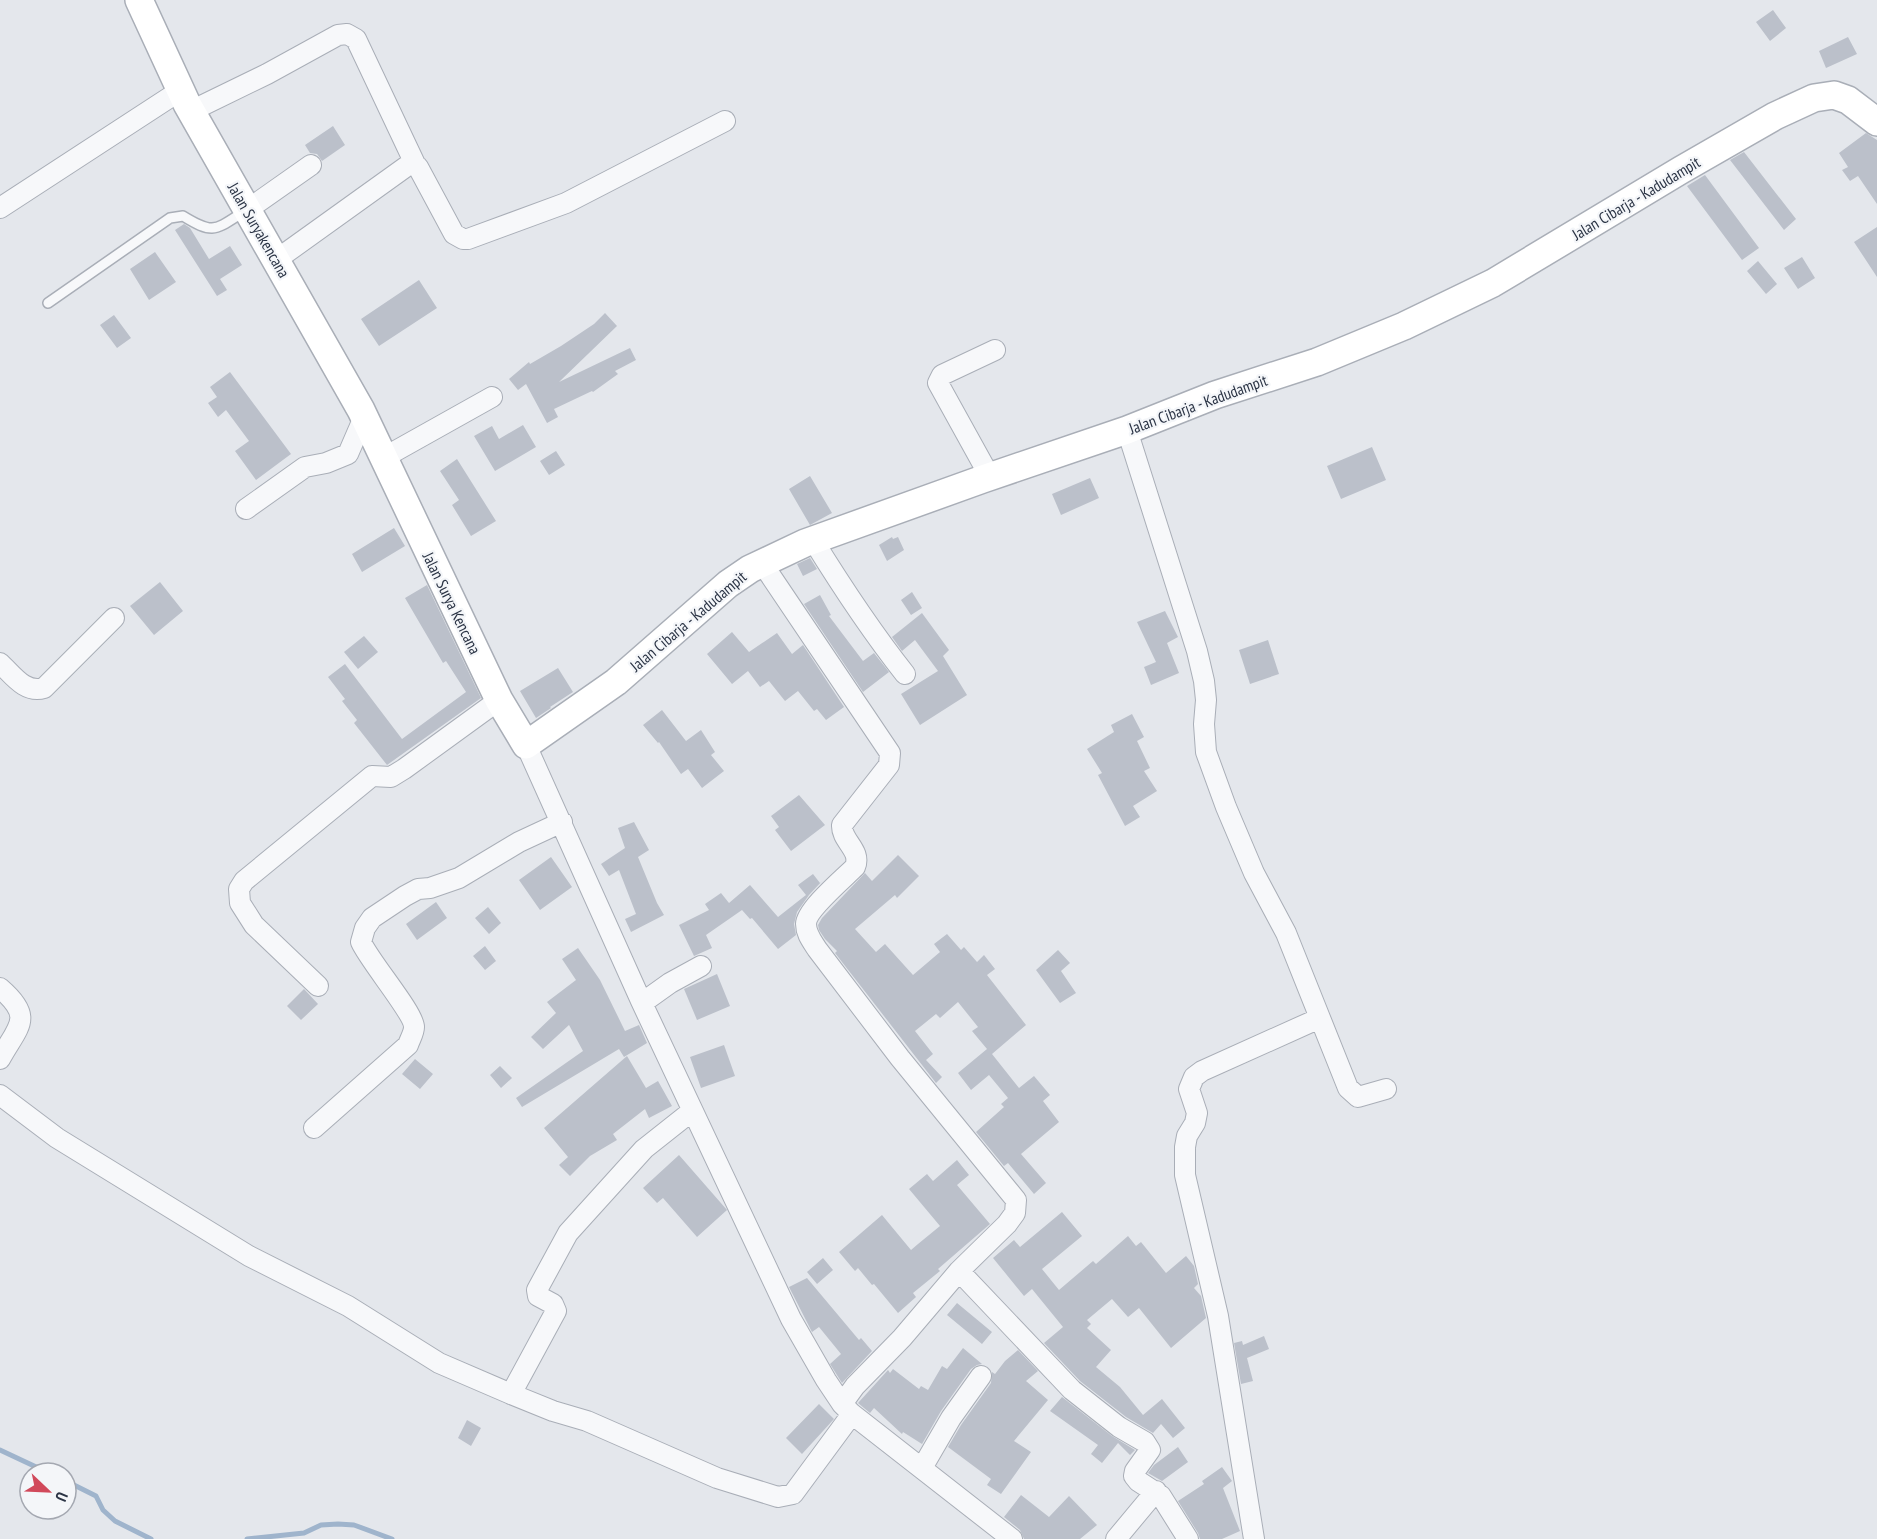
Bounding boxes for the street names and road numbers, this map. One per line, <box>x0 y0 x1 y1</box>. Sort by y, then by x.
street label: Jalan Cibarja - Kadudampit <box>1568 152 1704 245</box>
street label: Jalan Suryakencana <box>223 178 294 281</box>
street label: Jalan Cibarja - Kadudampit <box>1125 369 1270 439</box>
street label: Jalan Surya Kencana <box>418 548 485 657</box>
street label: Jalan Cibarja - Kadudampit <box>625 566 751 676</box>

